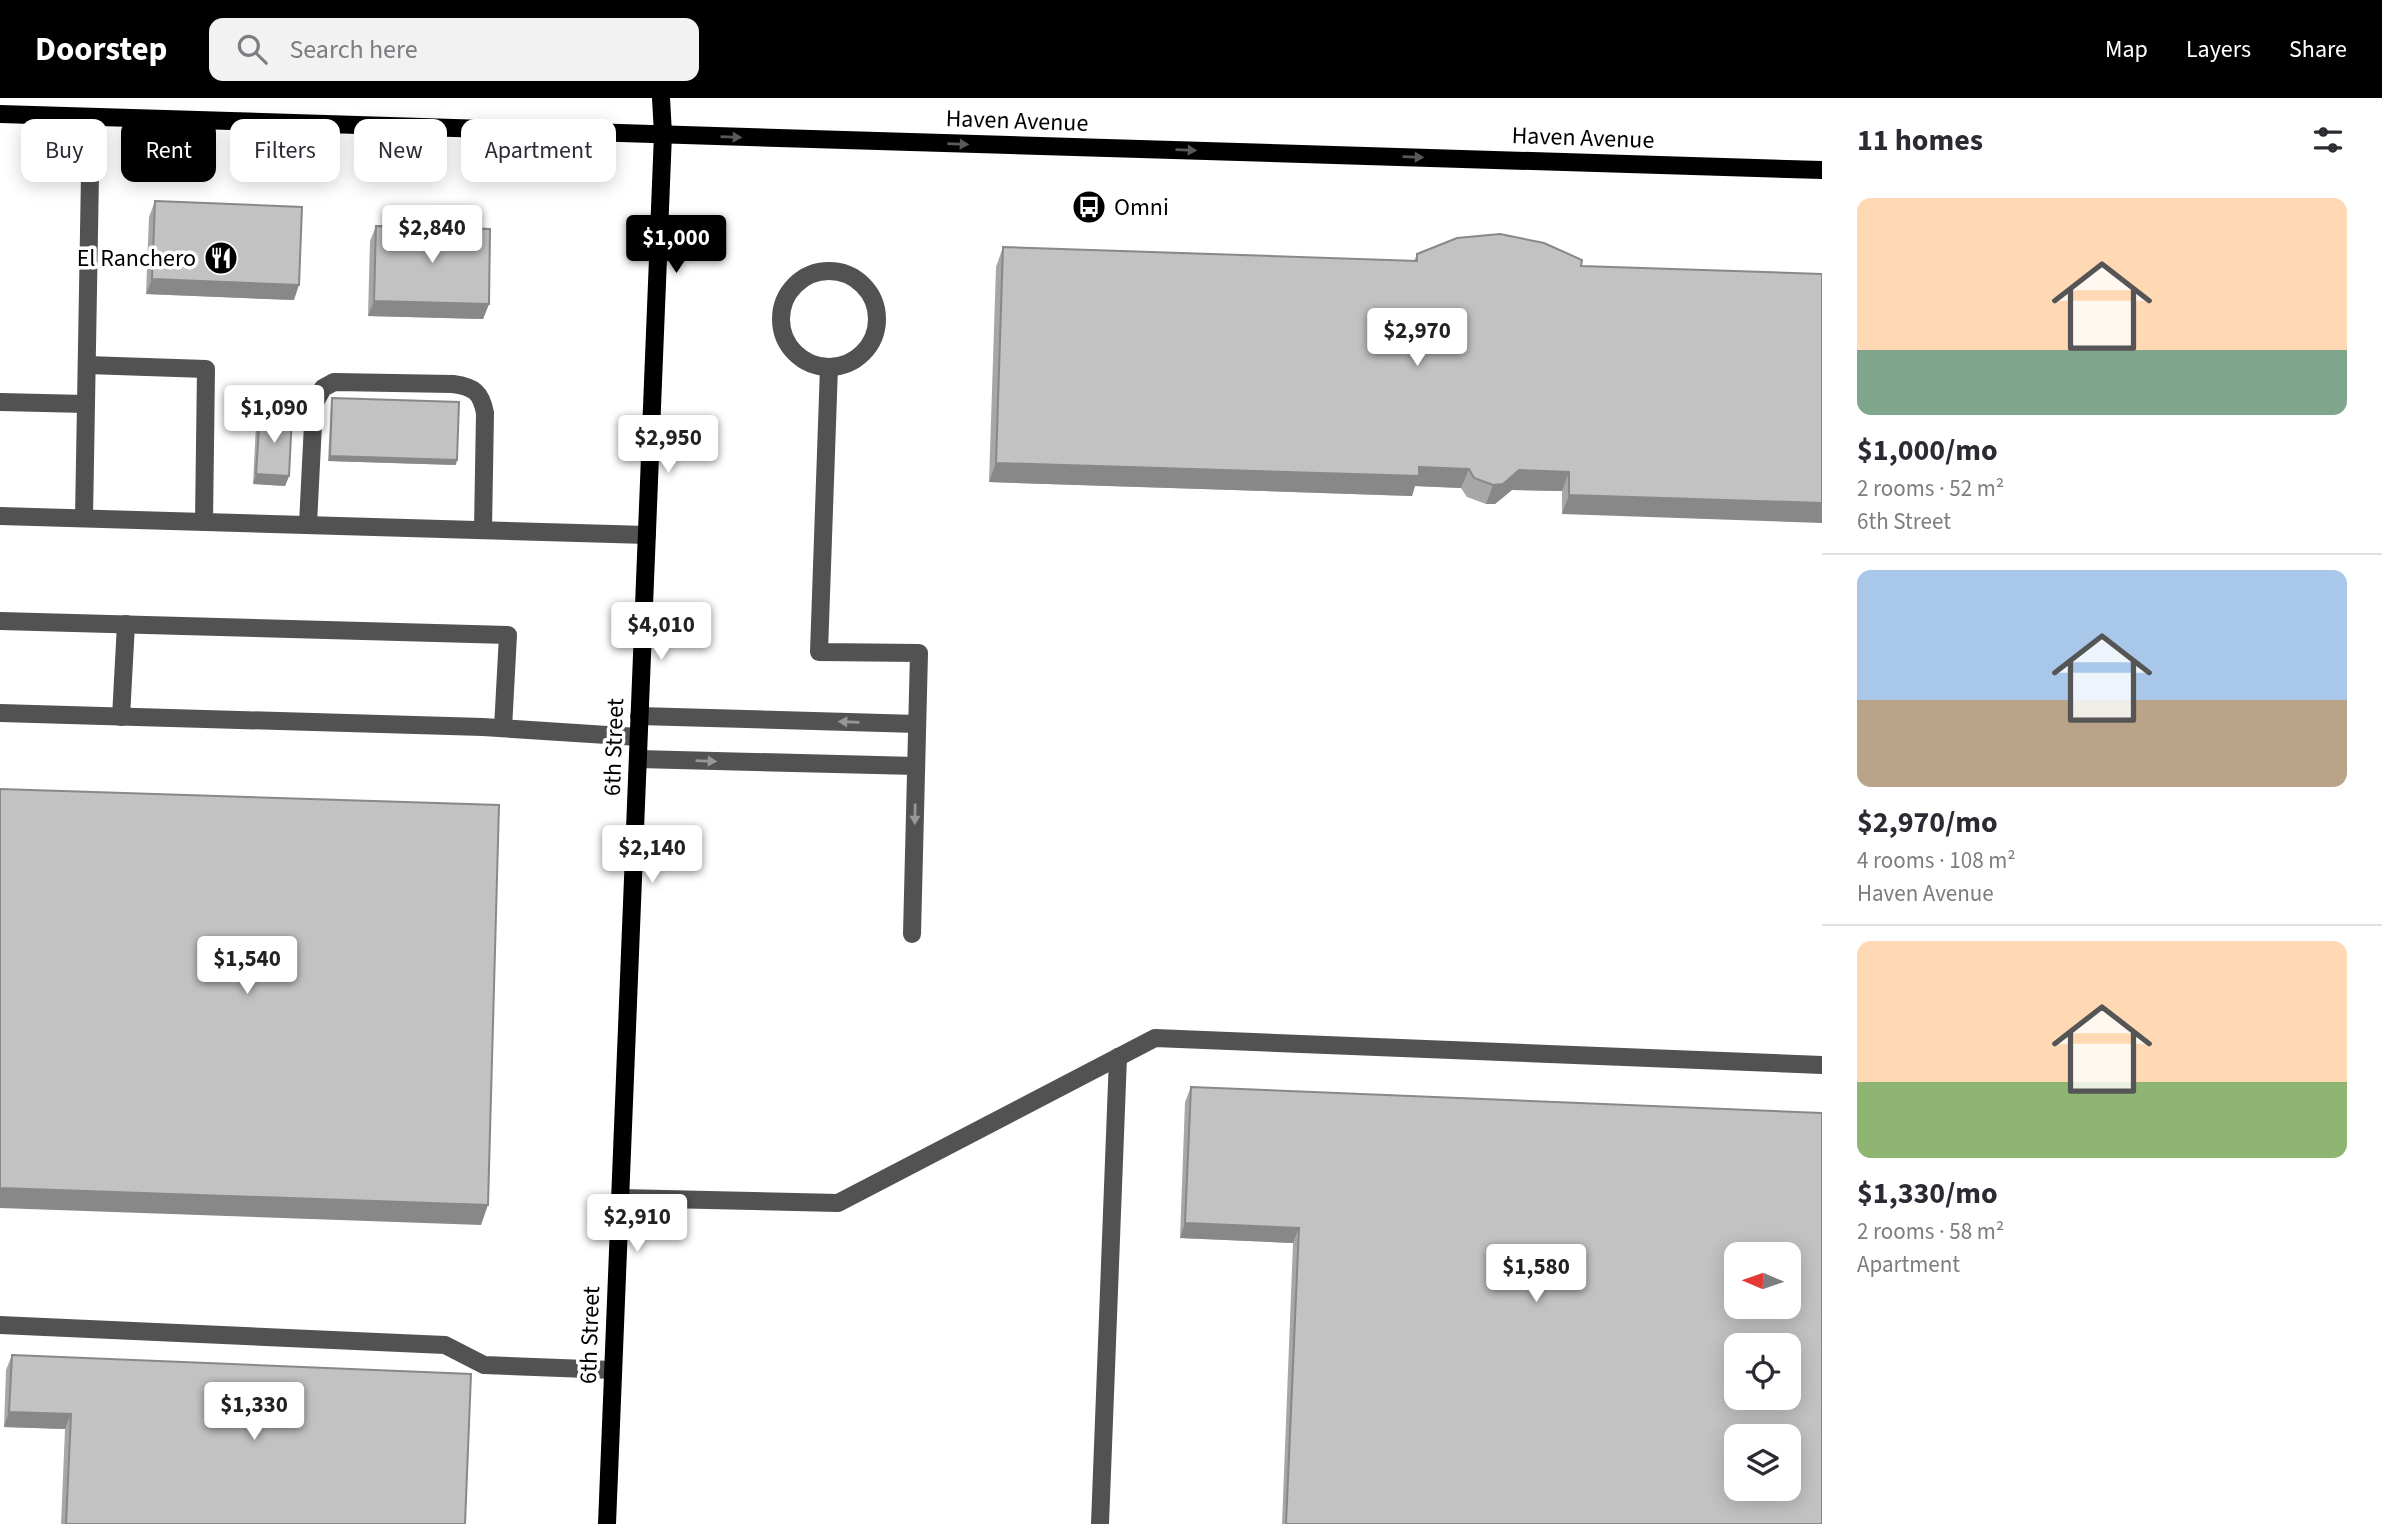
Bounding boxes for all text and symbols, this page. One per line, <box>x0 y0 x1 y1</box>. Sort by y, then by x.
search box <box>209 18 699 81</box>
text: Doorstep <box>35 26 167 73</box>
icon: search <box>233 30 271 68</box>
text: Search here <box>289 31 418 68</box>
text: Map <box>2105 32 2148 67</box>
text: Layers <box>2186 32 2251 67</box>
text: Share <box>2289 32 2347 67</box>
street label: Haven Avenue <box>945 101 1089 141</box>
street label: Haven Avenue <box>1511 118 1655 158</box>
chip: Buy <box>21 119 107 182</box>
chip: Rent <box>121 119 216 182</box>
chip: Filters <box>230 119 340 182</box>
chip: New <box>354 119 447 182</box>
chip: Apartment <box>461 119 616 182</box>
text: 11 homes <box>1857 119 1983 162</box>
icon: filters <box>2309 121 2347 159</box>
one-way arrow <box>720 131 742 142</box>
one-way arrow <box>948 138 970 149</box>
one-way arrow <box>1175 145 1197 156</box>
one-way arrow <box>1402 152 1424 163</box>
bus stop icon: Omni <box>1070 188 1108 226</box>
place label: Omni <box>1114 190 1169 225</box>
pin: $2,840 <box>375 206 489 265</box>
text: $2,840 <box>398 211 466 244</box>
pin: $1,000 <box>619 216 733 275</box>
text: $1,000 <box>642 221 710 254</box>
restaurant icon: El Ranchero <box>202 239 240 277</box>
place label: El Ranchero <box>77 241 196 276</box>
icon: home <box>2039 243 2165 369</box>
pin: $2,970 <box>1360 308 1474 368</box>
text: $2,970 <box>1383 314 1451 347</box>
pin: $1,090 <box>217 386 331 445</box>
text: $1,090 <box>240 391 308 424</box>
pin: $2,950 <box>611 416 725 475</box>
text: $2,950 <box>634 421 702 454</box>
text: $1,000/mo <box>1857 429 1998 472</box>
text: 2 rooms · 52 m² <box>1857 472 2004 505</box>
text: 6th Street <box>1857 505 1951 538</box>
pin: $4,010 <box>604 602 718 662</box>
text: $4,010 <box>627 608 695 641</box>
icon: home <box>2039 615 2165 741</box>
street label: 6th Street <box>595 697 633 797</box>
one-way arrow <box>838 716 860 728</box>
one-way arrow <box>695 755 717 766</box>
text: $2,970/mo <box>1857 801 1998 844</box>
one-way arrow <box>909 803 921 825</box>
pin: $2,140 <box>595 826 709 885</box>
text: $2,140 <box>618 831 686 864</box>
text: 4 rooms · 108 m² <box>1857 844 2016 877</box>
text: Haven Avenue <box>1857 877 1994 910</box>
pin: $1,540 <box>190 936 304 996</box>
text: $1,540 <box>213 942 281 975</box>
icon: home <box>2039 986 2165 1112</box>
text: $1,330/mo <box>1857 1172 1998 1215</box>
pin: $2,910 <box>580 1194 694 1254</box>
text: $2,910 <box>603 1200 671 1233</box>
text: 2 rooms · 58 m² <box>1857 1215 2004 1248</box>
north arrow <box>1724 1242 1801 1320</box>
map controls <box>1724 1242 1801 1501</box>
pin: $1,580 <box>1479 1244 1593 1304</box>
text: Apartment <box>1857 1248 1960 1281</box>
text: $1,580 <box>1502 1250 1570 1283</box>
street label: 6th Street <box>571 1285 609 1385</box>
button: locate <box>1724 1333 1801 1410</box>
pin: $1,330 <box>197 1382 311 1442</box>
text: $1,330 <box>220 1388 288 1421</box>
button: layers <box>1724 1424 1801 1501</box>

